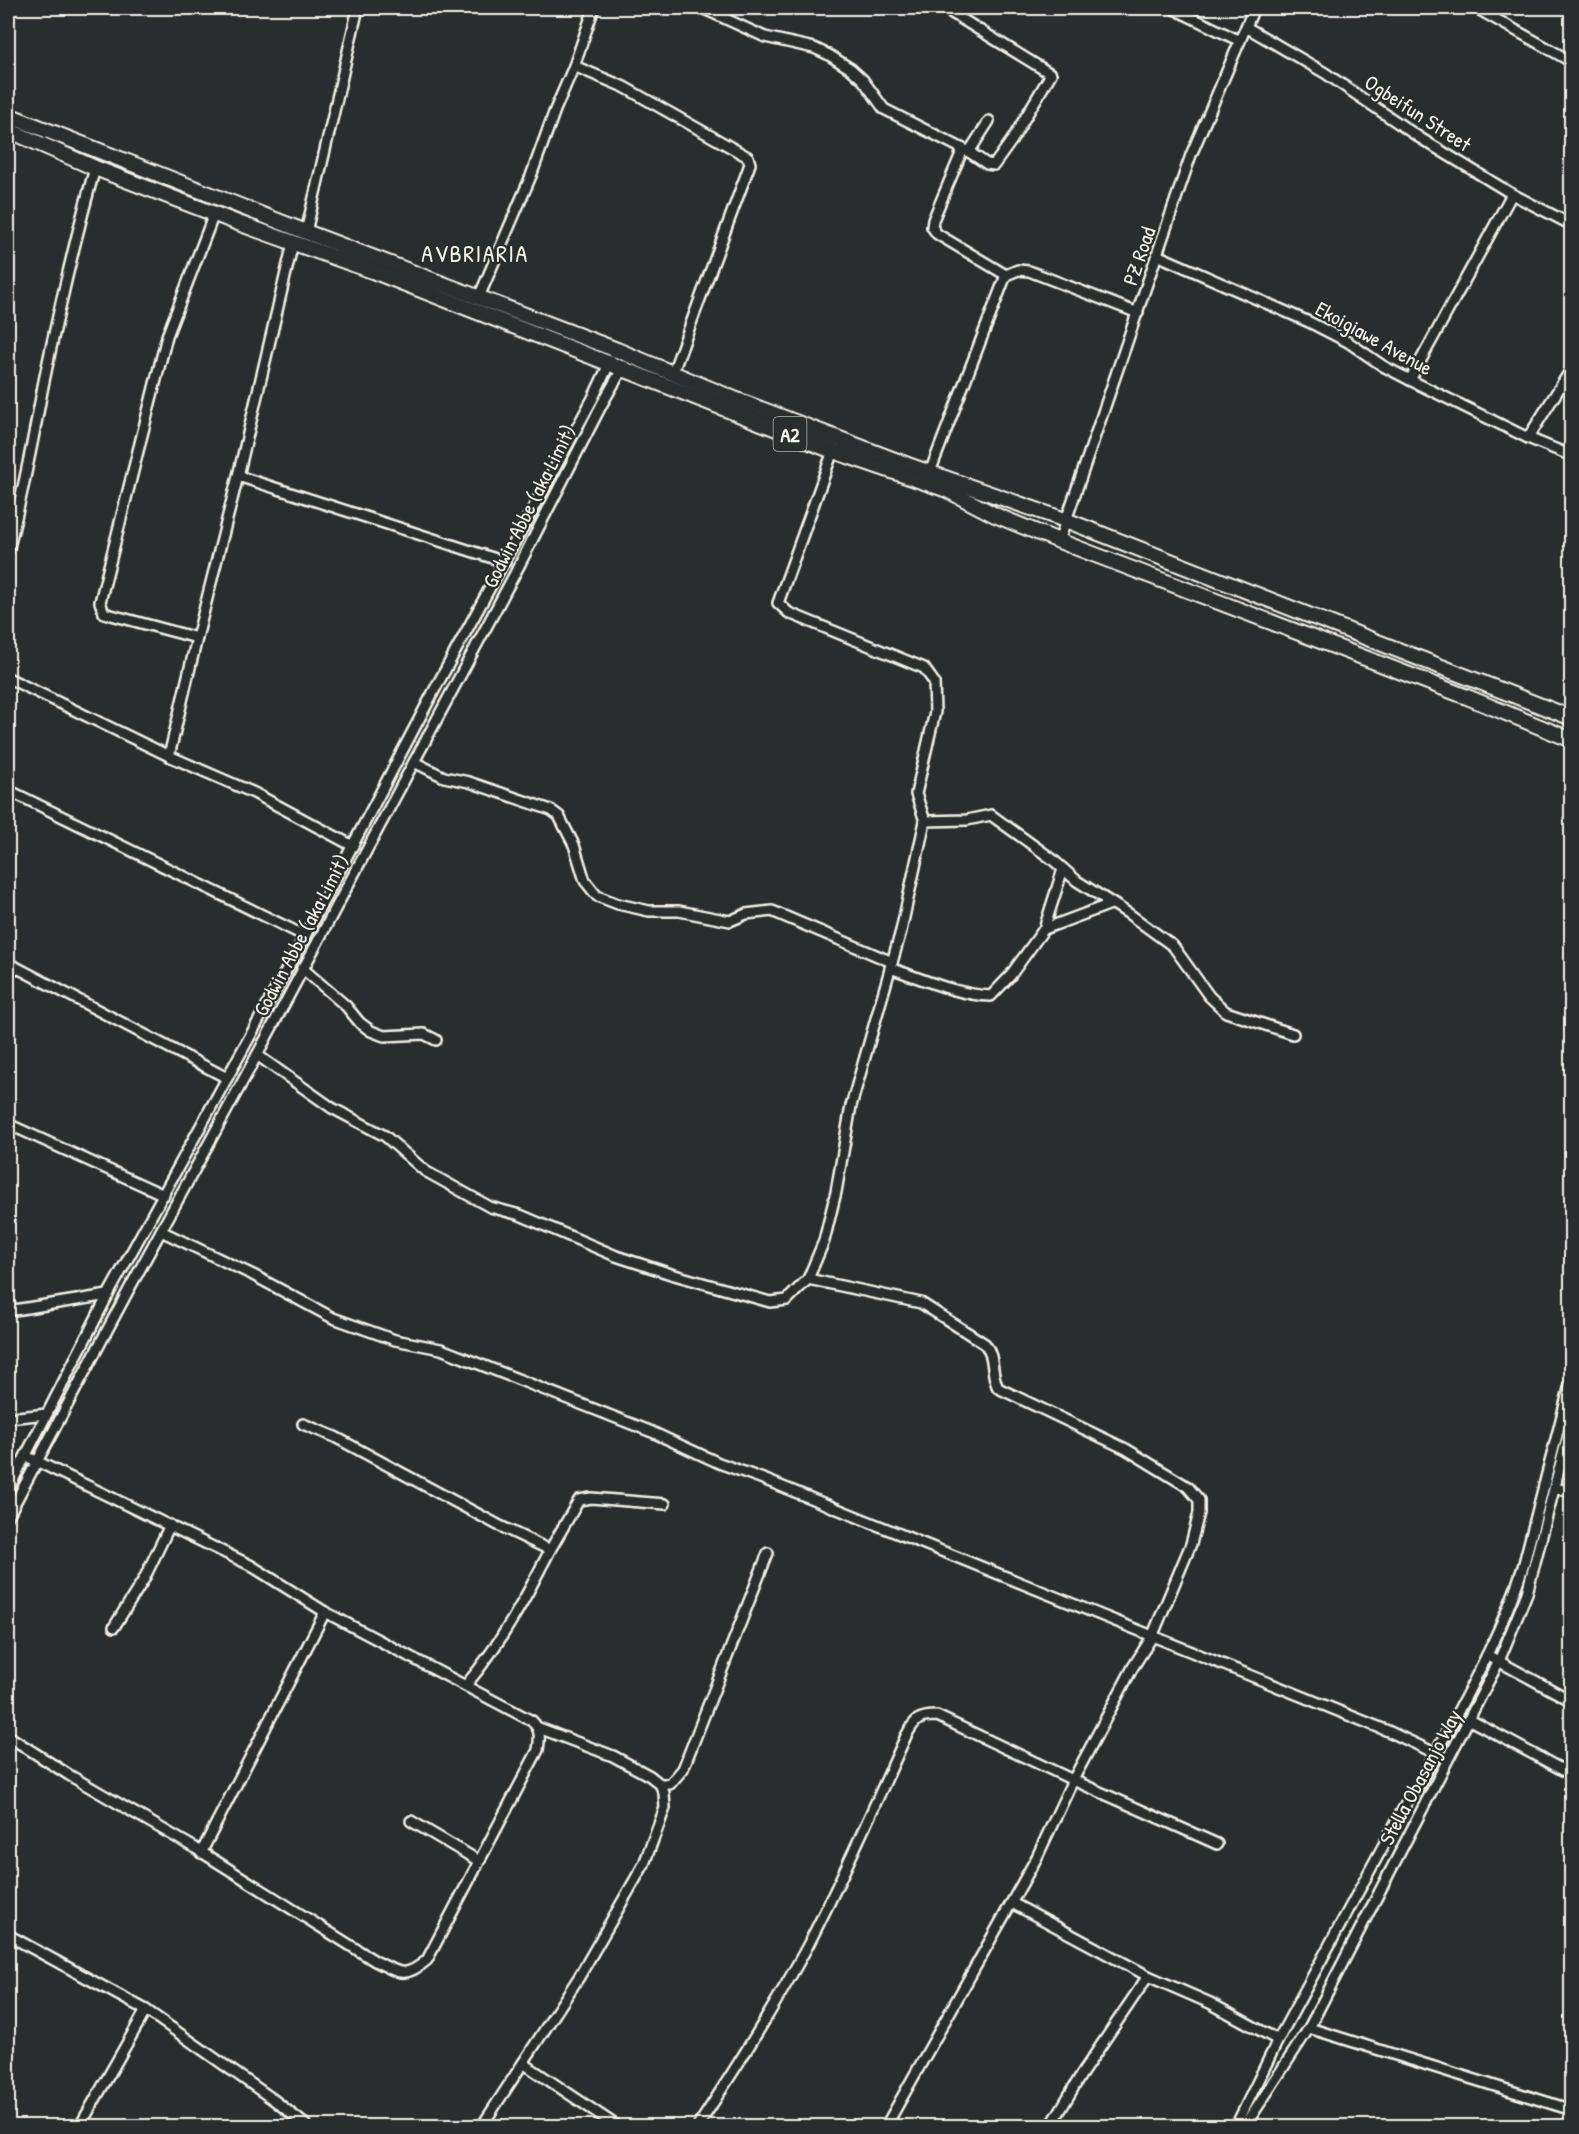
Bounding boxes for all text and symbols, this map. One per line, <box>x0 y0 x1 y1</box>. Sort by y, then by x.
street label: Ogbeifun Street <box>1359 68 1478 159</box>
street label: PZ Road <box>1116 223 1162 289</box>
district label: AVBRIARIA <box>421 237 529 269</box>
street label: Ekoigiawe Avenue <box>1310 294 1438 382</box>
road number: A2 <box>774 417 806 451</box>
street label: Godwin Abbe (aka Limit) <box>475 419 583 593</box>
street label: Godwin Abbe (aka Limit) <box>246 849 356 1021</box>
street label: Stella Obasanjo Way <box>1372 1704 1468 1850</box>

